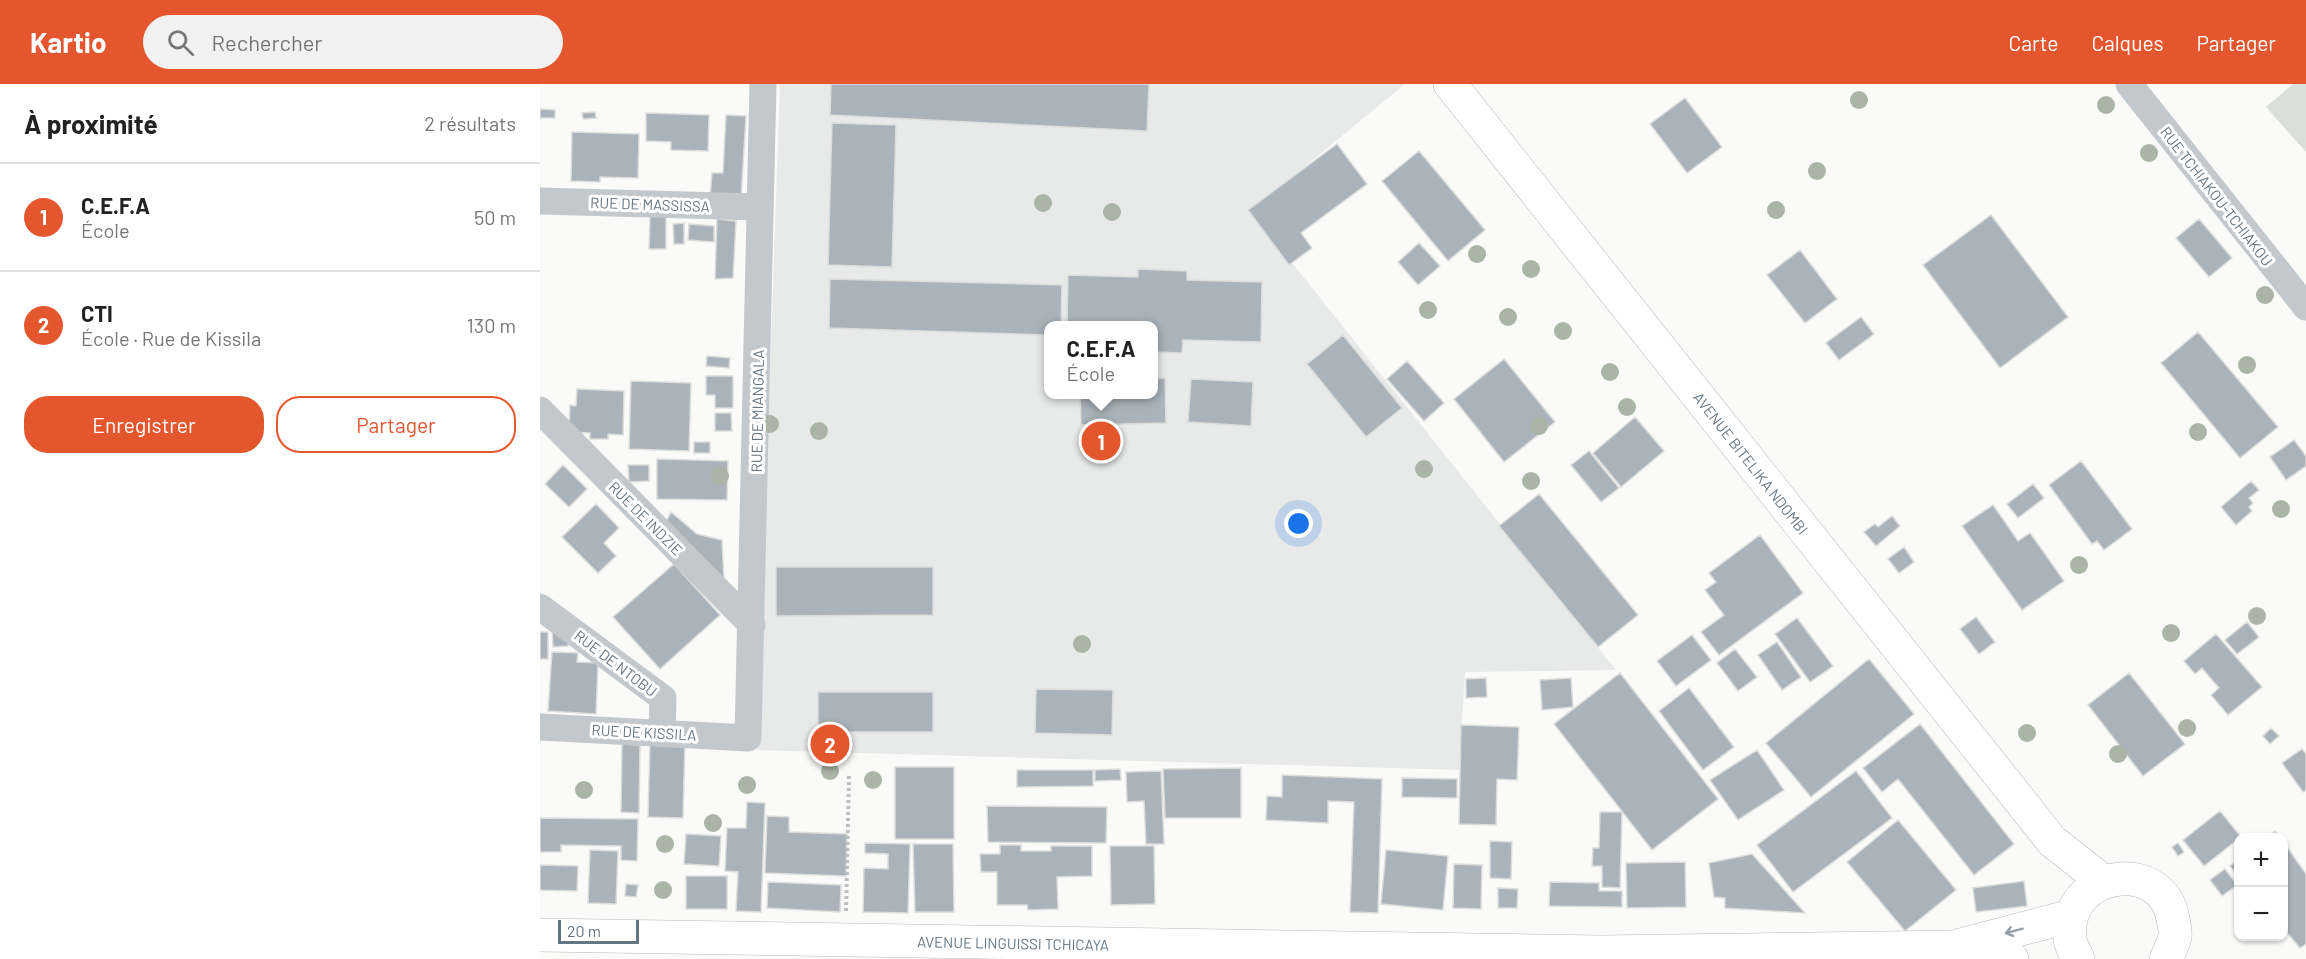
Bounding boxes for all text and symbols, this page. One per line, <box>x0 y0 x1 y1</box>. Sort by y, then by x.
search box <box>143 15 563 69</box>
text: Kartio <box>30 25 107 59</box>
icon: search <box>164 26 197 59</box>
text: Rechercher <box>212 29 322 55</box>
text: Carte <box>2009 30 2058 55</box>
text: Calques <box>2091 30 2164 55</box>
text: Partager <box>2197 30 2276 55</box>
text: À proximité <box>24 108 158 139</box>
text: 2 résultats <box>424 111 516 135</box>
street label: RUE TCHIAKOU-TCHIAKOU <box>2157 123 2277 269</box>
text: C.E.F.A <box>81 192 150 218</box>
street label: RUE DE MASSISSA <box>590 193 710 215</box>
text: 1 <box>40 205 47 229</box>
text: 50 m <box>474 205 516 229</box>
text: École <box>81 218 130 242</box>
text: CTI <box>81 300 113 326</box>
text: 2 <box>38 313 49 337</box>
text: 130 m <box>467 313 516 337</box>
popup <box>1044 321 1158 399</box>
text: École · Rue de Kissila <box>81 326 261 350</box>
text: C.E.F.A <box>1066 335 1136 361</box>
street label: RUE DE MIANGALA <box>747 349 767 473</box>
text: École <box>1066 361 1115 385</box>
street label: AVENUE BITELIKA NDOMBI <box>1690 388 1812 538</box>
button: Enregistrer <box>24 396 264 453</box>
button: Partager <box>276 396 516 453</box>
pin: 1 <box>1082 418 1120 464</box>
street label: RUE DE INDZIE <box>605 477 687 559</box>
your location <box>1284 509 1313 538</box>
street label: RUE DE NTOBU <box>571 626 661 700</box>
street label: RUE DE KISSILA <box>591 720 697 744</box>
pin: 2 <box>810 722 850 766</box>
map controls <box>2234 833 2288 941</box>
button: + <box>2234 833 2288 887</box>
button: − <box>2234 887 2288 941</box>
scale bar <box>558 917 639 944</box>
text: 20 m <box>567 921 601 940</box>
one-way arrow <box>2005 925 2024 937</box>
street label: AVENUE LINGUISSI TCHICAYA <box>917 932 1109 954</box>

